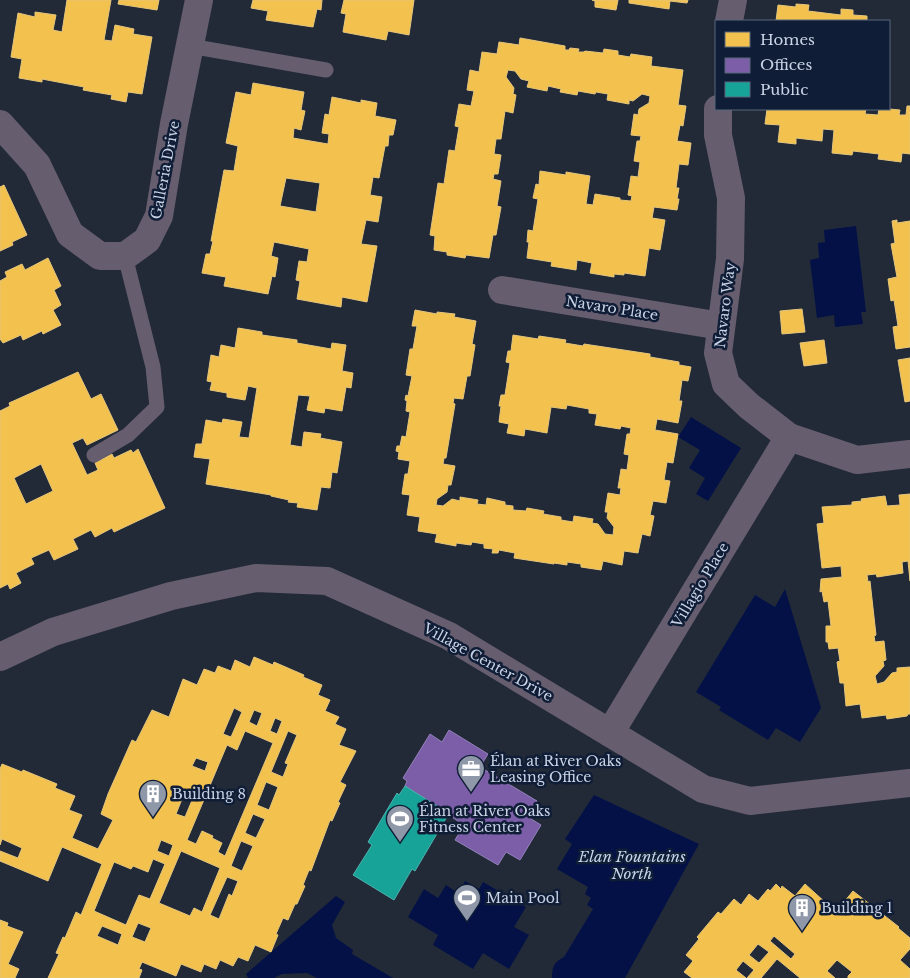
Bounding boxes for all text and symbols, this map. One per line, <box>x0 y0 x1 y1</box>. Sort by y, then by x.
legend <box>715 20 890 110</box>
text: Homes <box>760 30 815 49</box>
text: Offices <box>760 55 812 74</box>
text: Public <box>760 80 808 99</box>
street label: Galleria Drive <box>147 119 183 221</box>
street label: Navaro Way <box>711 261 739 349</box>
street label: Navaro Place <box>565 292 659 324</box>
street label: Villagio Place <box>667 539 733 632</box>
street label: Village Center Drive <box>419 618 556 705</box>
place label: Élan at River Oaks Leasing Office <box>490 752 621 786</box>
office icon: Élan at River Oaks Leasing Office <box>456 754 486 793</box>
building icon: Building 8 <box>138 779 168 818</box>
place label: Building 8 <box>172 785 246 803</box>
place label: Élan at River Oaks Fitness Center <box>419 802 550 836</box>
sports icon: Élan at River Oaks Fitness Center <box>385 804 415 843</box>
water label: Elan Fountains North <box>577 847 686 883</box>
sports icon: Main Pool <box>452 883 482 922</box>
place label: Main Pool <box>486 889 560 907</box>
building icon: Building 1 <box>787 893 817 932</box>
place label: Building 1 <box>821 899 893 917</box>

